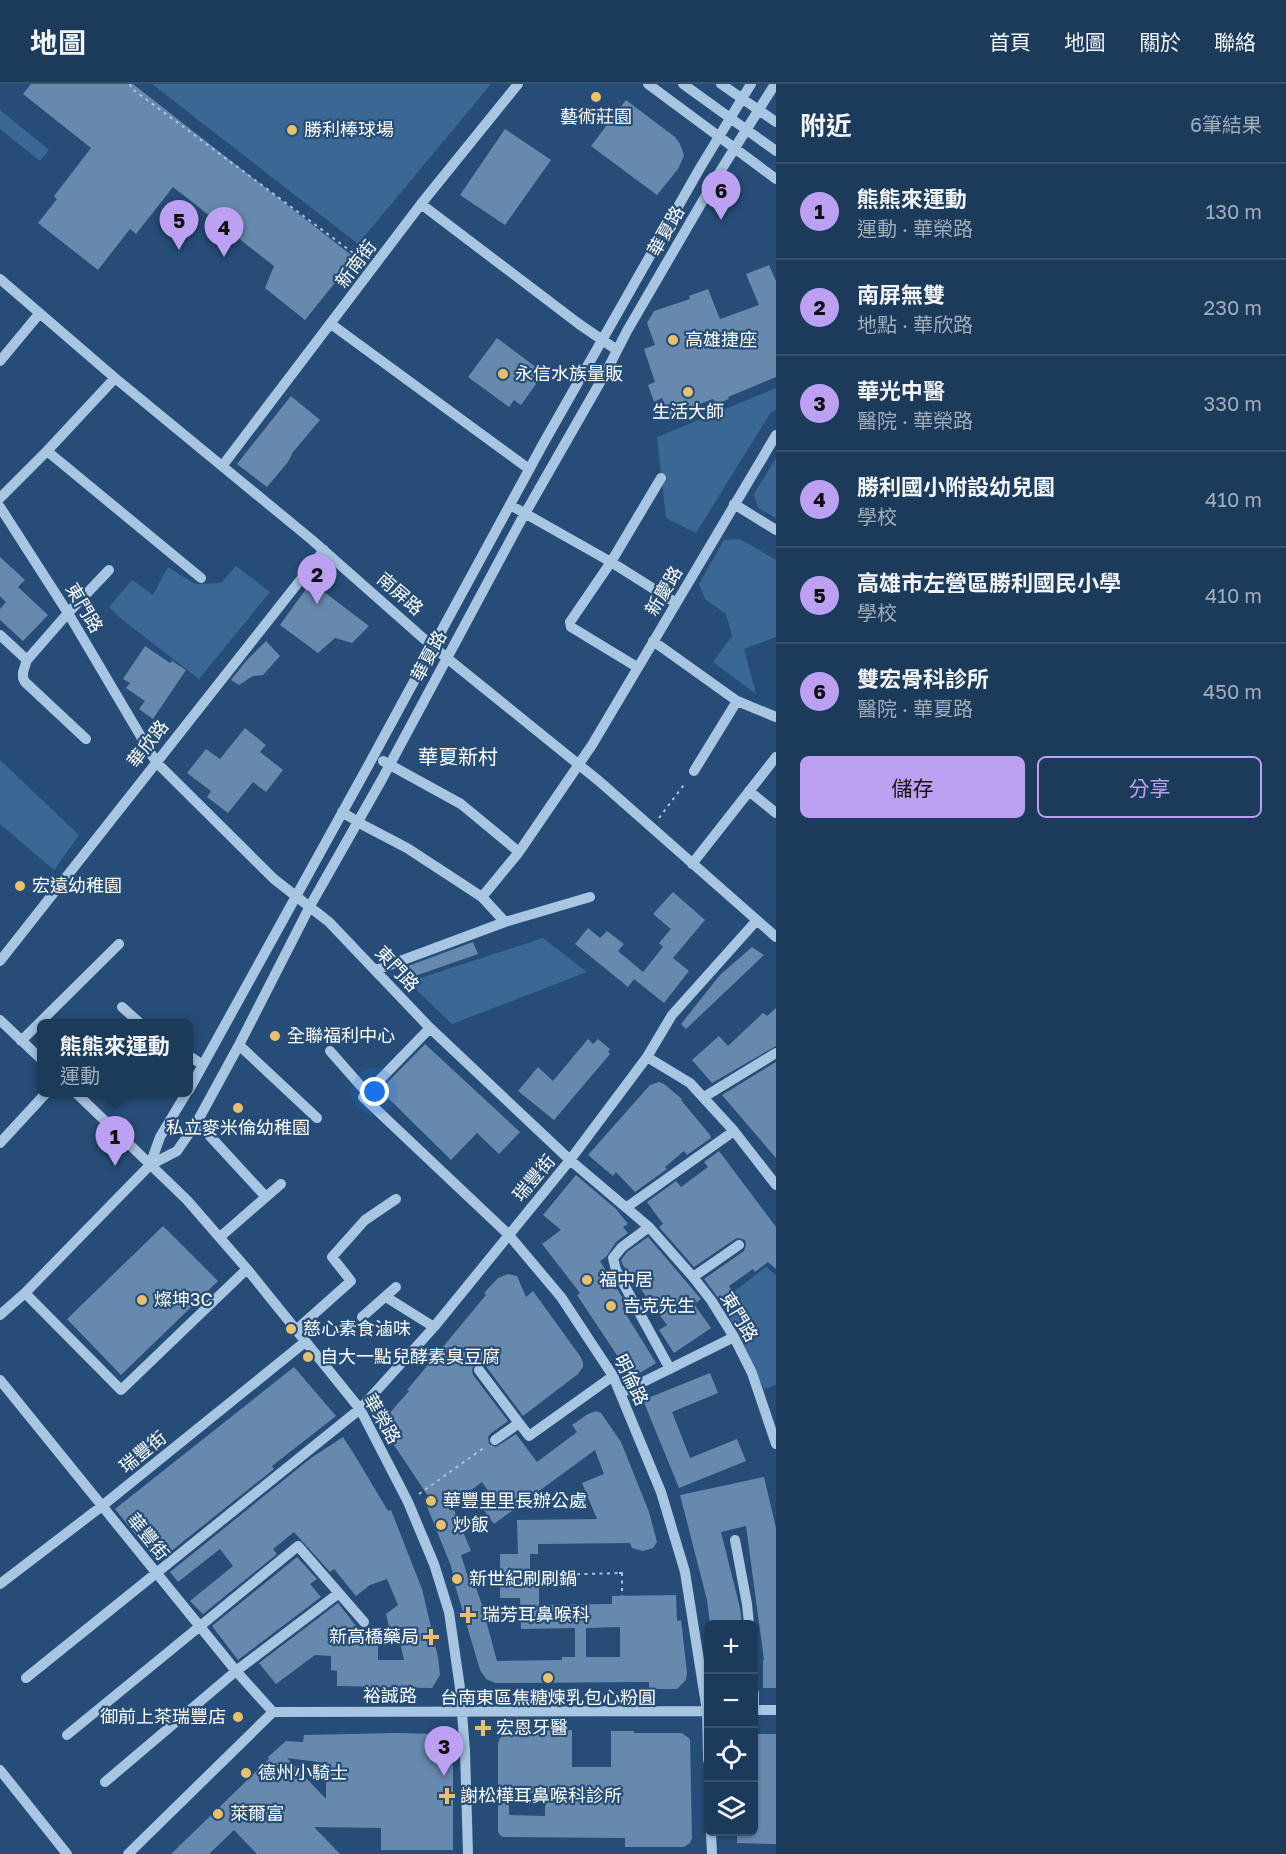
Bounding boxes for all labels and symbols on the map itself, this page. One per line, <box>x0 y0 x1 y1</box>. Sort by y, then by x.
marker: 藝術莊園 <box>589 90 603 104</box>
place label: 藝術莊園 <box>560 105 632 127</box>
place label: 勝利棒球場 <box>304 118 394 140</box>
marker: 勝利棒球場 <box>285 123 299 137</box>
pin: 6 <box>702 170 740 220</box>
pin: 5 <box>160 200 198 250</box>
street label: 華夏路 <box>642 202 688 259</box>
pin: 4 <box>204 208 244 257</box>
street label: 新南街 <box>330 235 380 292</box>
place label: 高雄捷座 <box>685 328 757 350</box>
marker: 高雄捷座 <box>666 333 680 347</box>
place label: 永信水族量販 <box>515 362 623 384</box>
marker: 永信水族量販 <box>496 367 510 381</box>
marker: 生活大師 <box>681 385 695 399</box>
place label: 生活大師 <box>652 400 724 422</box>
pin: 2 <box>298 554 336 604</box>
street label: 新慶路 <box>640 562 686 619</box>
street label: 南屏路 <box>373 567 428 619</box>
street label: 東門路 <box>62 579 108 636</box>
street label: 華夏路 <box>406 627 451 685</box>
street label: 華欣路 <box>122 715 173 771</box>
district label: 華夏新村 <box>418 744 498 768</box>
place label: 宏遠幼稚園 <box>32 874 122 896</box>
marker: 宏遠幼稚園 <box>13 879 27 893</box>
street label: 東門路 <box>371 941 424 996</box>
place label: 全聯福利中心 <box>287 1024 395 1046</box>
marker: 全聯福利中心 <box>268 1029 282 1043</box>
your location <box>360 1077 389 1106</box>
marker: 私立麥米倫幼稚園 <box>231 1101 245 1115</box>
pin: 1 <box>96 1116 134 1166</box>
place label: 私立麥米倫幼稚園 <box>166 1116 310 1138</box>
street label: 瑞豐街 <box>507 1150 559 1205</box>
place label: 福中居 <box>599 1268 653 1290</box>
marker: 福中居 <box>580 1273 594 1287</box>
place label: 燦坤3C <box>154 1288 213 1310</box>
street label: 東門路 <box>717 1288 763 1345</box>
marker: 燦坤3C <box>135 1293 149 1307</box>
place label: 吉克先生 <box>623 1294 695 1316</box>
marker: 吉克先生 <box>604 1299 618 1313</box>
place label: 慈心素食滷味 <box>303 1317 411 1339</box>
marker: 慈心素食滷味 <box>284 1322 298 1336</box>
place label: 自大一點兒酵素臭豆腐 <box>320 1345 500 1367</box>
marker: 自大一點兒酵素臭豆腐 <box>301 1350 315 1364</box>
street label: 明倫路 <box>610 1350 654 1409</box>
street label: 華榮路 <box>360 1390 406 1447</box>
street label: 瑞豐街 <box>114 1426 170 1477</box>
place label: 華豐里里長辦公處 <box>443 1489 587 1511</box>
marker: 華豐里里長辦公處 <box>424 1494 438 1508</box>
street label: 華豐街 <box>123 1508 174 1564</box>
place label: 炒飯 <box>453 1513 489 1535</box>
marker: 炒飯 <box>434 1518 448 1532</box>
place label: 新世紀刷刷鍋 <box>469 1567 577 1589</box>
marker: 新世紀刷刷鍋 <box>450 1572 464 1586</box>
place label: 瑞芳耳鼻喉科 <box>482 1603 590 1625</box>
marker: 瑞芳耳鼻喉科 <box>459 1606 477 1624</box>
place label: 新高橋藥局 <box>329 1625 419 1647</box>
marker: 新高橋藥局 <box>424 1630 438 1644</box>
marker: 台南東區焦糖煉乳包心粉圓 <box>541 1671 555 1685</box>
street label: 裕誠路 <box>363 1684 417 1706</box>
place label: 台南東區焦糖煉乳包心粉圓 <box>440 1686 656 1708</box>
place label: 御前上茶瑞豐店 <box>100 1705 226 1727</box>
marker: 御前上茶瑞豐店 <box>231 1710 245 1724</box>
place label: 宏恩牙醫 <box>496 1716 568 1738</box>
marker: 宏恩牙醫 <box>474 1719 492 1737</box>
pin: 3 <box>424 1726 464 1776</box>
place label: 德州小騎士 <box>258 1761 348 1783</box>
marker: 德州小騎士 <box>239 1766 253 1780</box>
place label: 謝松樺耳鼻喉科診所 <box>460 1784 622 1806</box>
marker: 謝松樺耳鼻喉科診所 <box>438 1787 456 1805</box>
place label: 萊爾富 <box>230 1802 284 1824</box>
marker: 萊爾富 <box>211 1807 225 1821</box>

